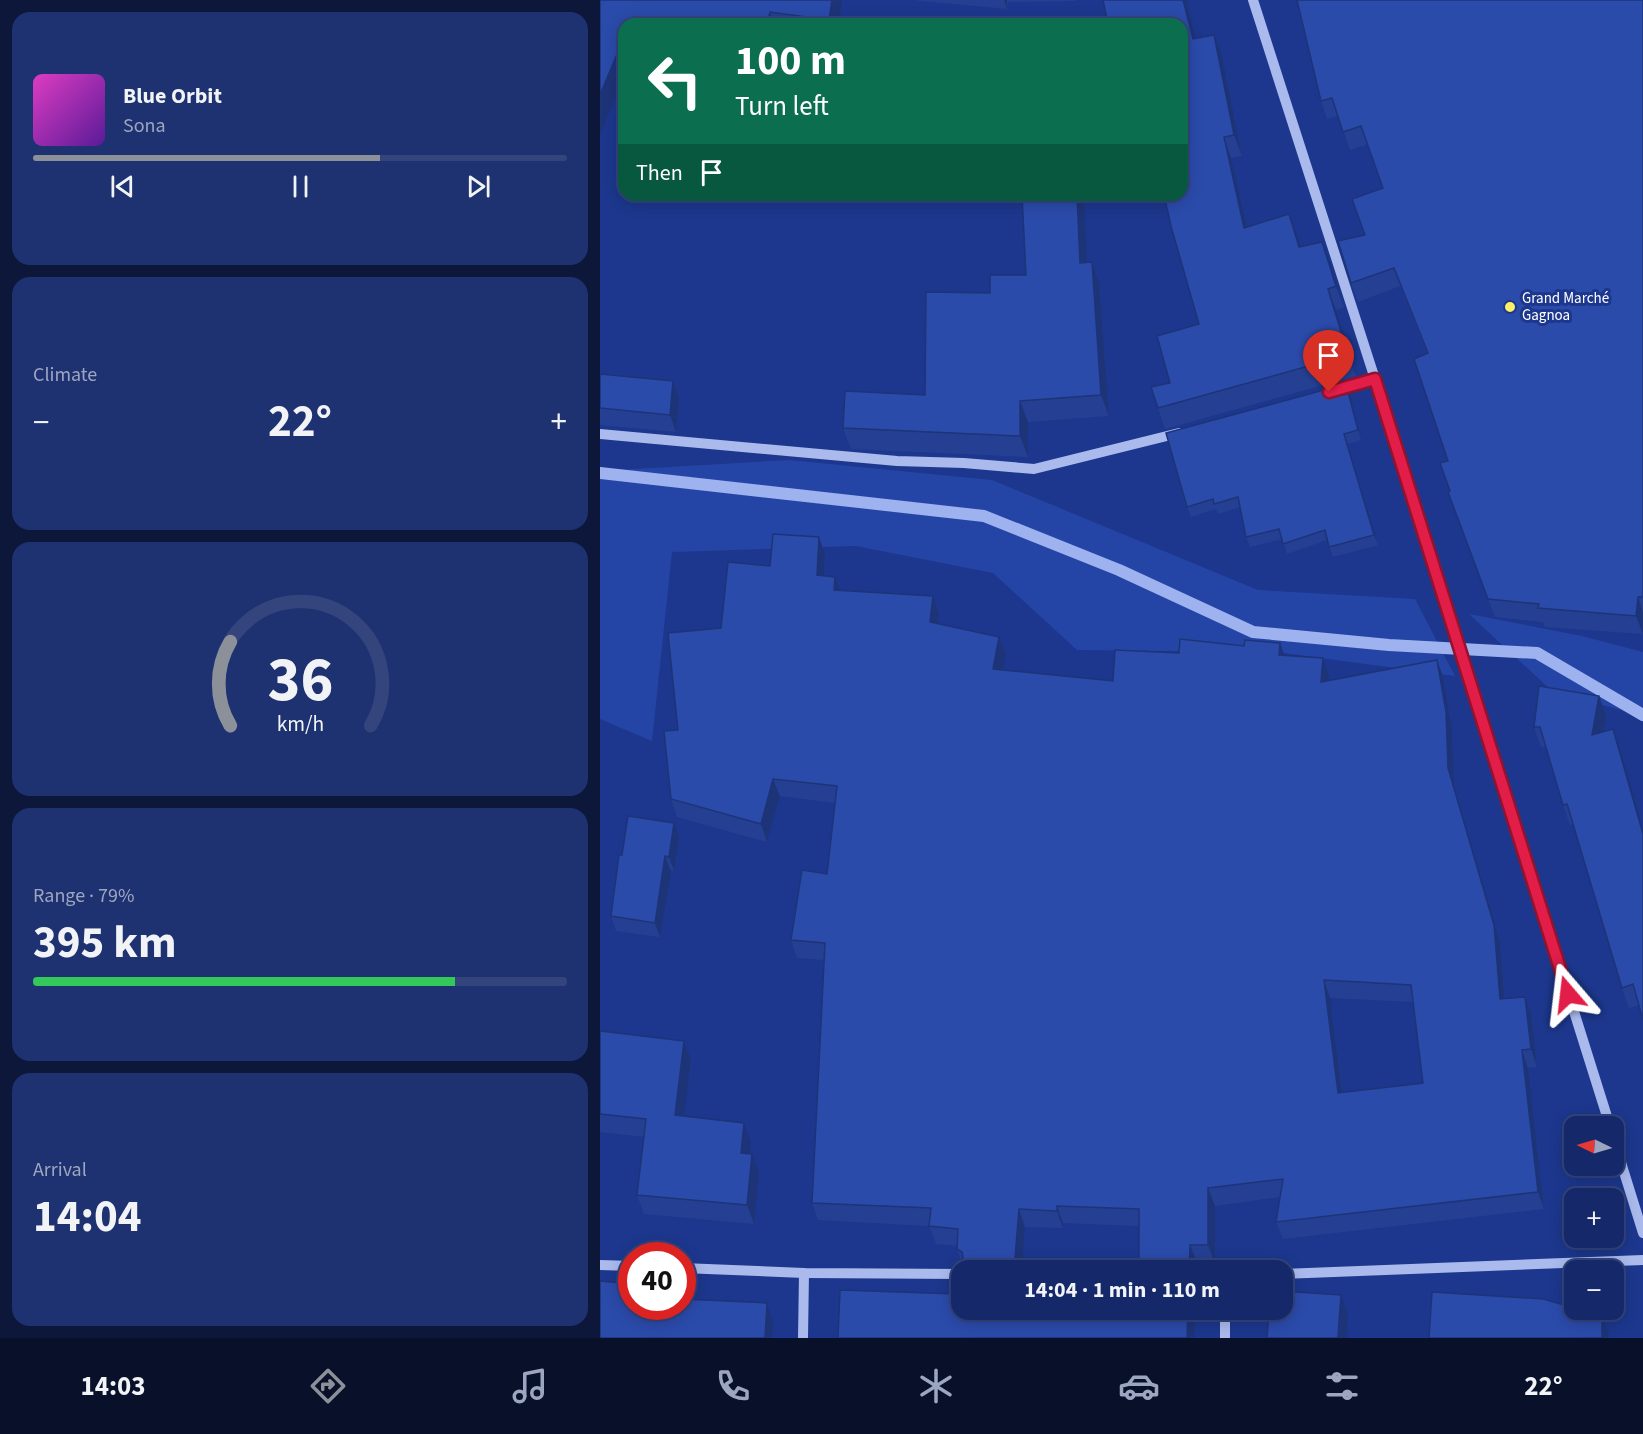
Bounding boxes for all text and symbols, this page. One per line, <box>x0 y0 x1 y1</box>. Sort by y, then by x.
text: 100 m <box>735 31 846 91</box>
icon: left <box>636 42 714 120</box>
text: Blue Orbit <box>123 80 222 112</box>
text: Turn left <box>735 87 829 126</box>
text: Sona <box>123 112 166 140</box>
icon: arrive <box>695 156 728 189</box>
text: Then <box>636 157 683 189</box>
icon: previous <box>106 170 139 203</box>
icon: pause <box>284 170 317 203</box>
icon: next <box>462 170 495 203</box>
place label: Grand Marché Gagnoa <box>1522 288 1609 326</box>
marker: Grand Marché Gagnoa <box>1503 300 1517 314</box>
pin <box>1303 330 1354 392</box>
icon: arrive <box>1312 339 1345 372</box>
text: Climate <box>33 361 97 389</box>
text: 22° <box>268 390 332 454</box>
text: − <box>33 399 49 446</box>
text: + <box>551 399 567 446</box>
text: 36 <box>267 636 333 725</box>
text: km/h <box>276 709 324 740</box>
text: Range · 79% <box>33 882 134 910</box>
text: 395 km <box>33 911 177 975</box>
position arrow <box>1536 962 1600 1026</box>
north arrow <box>1564 1116 1624 1176</box>
map controls <box>1564 1116 1624 1320</box>
text: Arrival <box>33 1156 87 1184</box>
text: 14:04 <box>33 1185 142 1249</box>
button: + <box>1564 1188 1624 1248</box>
speed limit sign: 40 <box>618 1242 696 1320</box>
button: − <box>1564 1260 1624 1320</box>
text: 14:04 · 1 min · 110 m <box>1024 1274 1220 1306</box>
icon: directions <box>307 1365 349 1407</box>
icon: music <box>509 1365 551 1407</box>
icon: phone <box>712 1365 754 1407</box>
icon: climate <box>915 1365 957 1407</box>
icon: car <box>1118 1365 1160 1407</box>
icon: filters <box>1321 1365 1363 1407</box>
text: 14:03 <box>80 1367 146 1406</box>
text: 22° <box>1524 1367 1563 1406</box>

